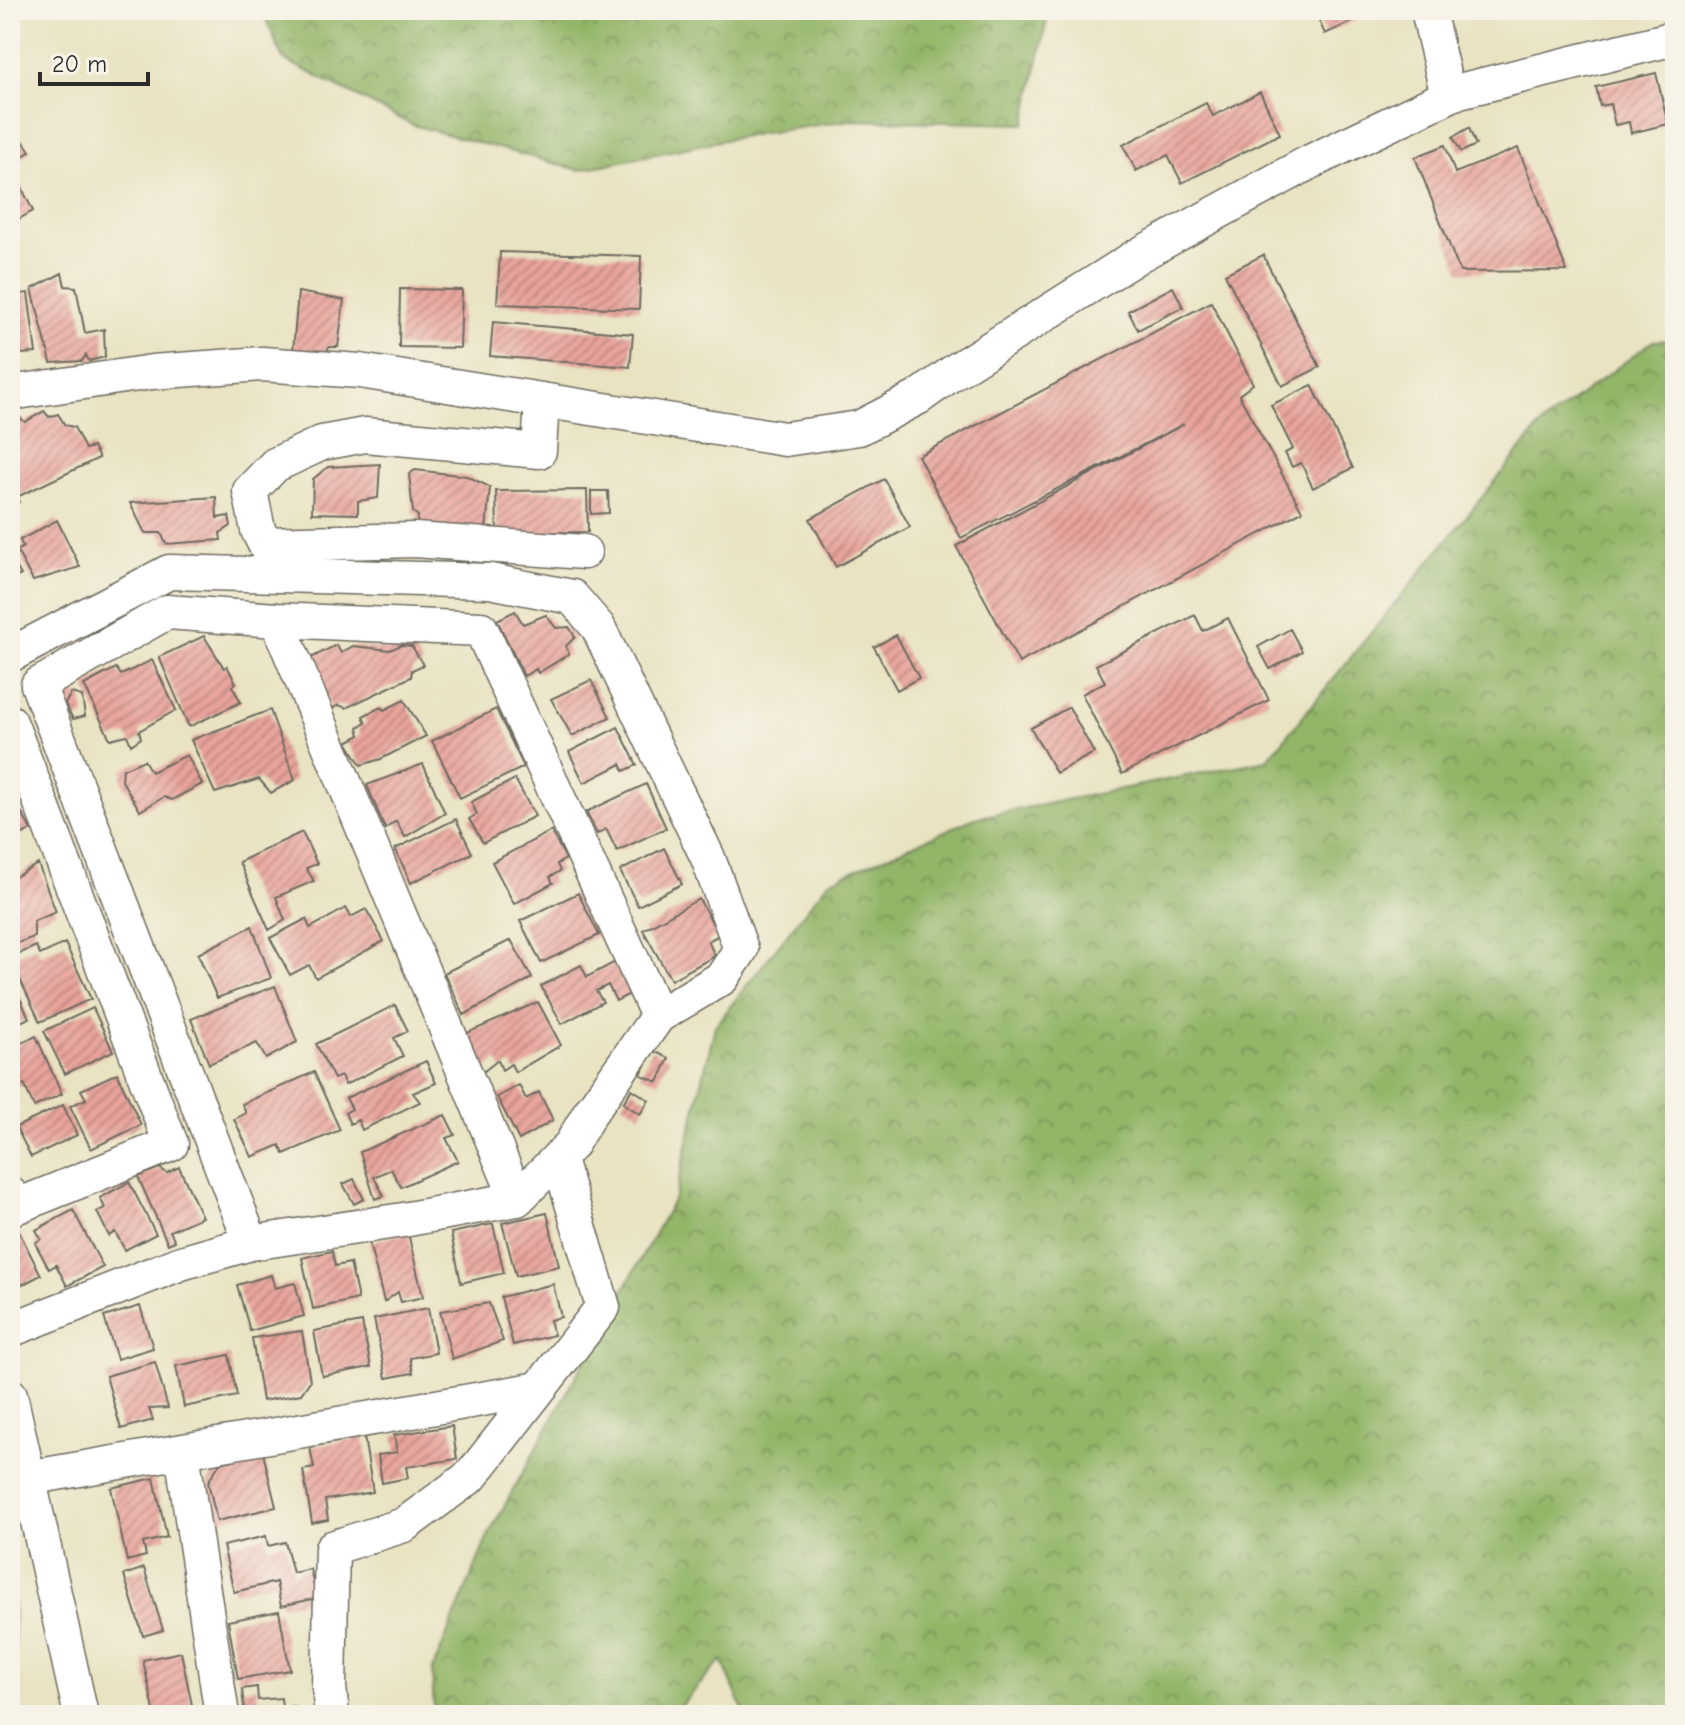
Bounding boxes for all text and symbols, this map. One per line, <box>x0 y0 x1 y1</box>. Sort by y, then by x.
scale bar <box>40 36 148 86</box>
text: 20 m <box>52 50 107 78</box>

